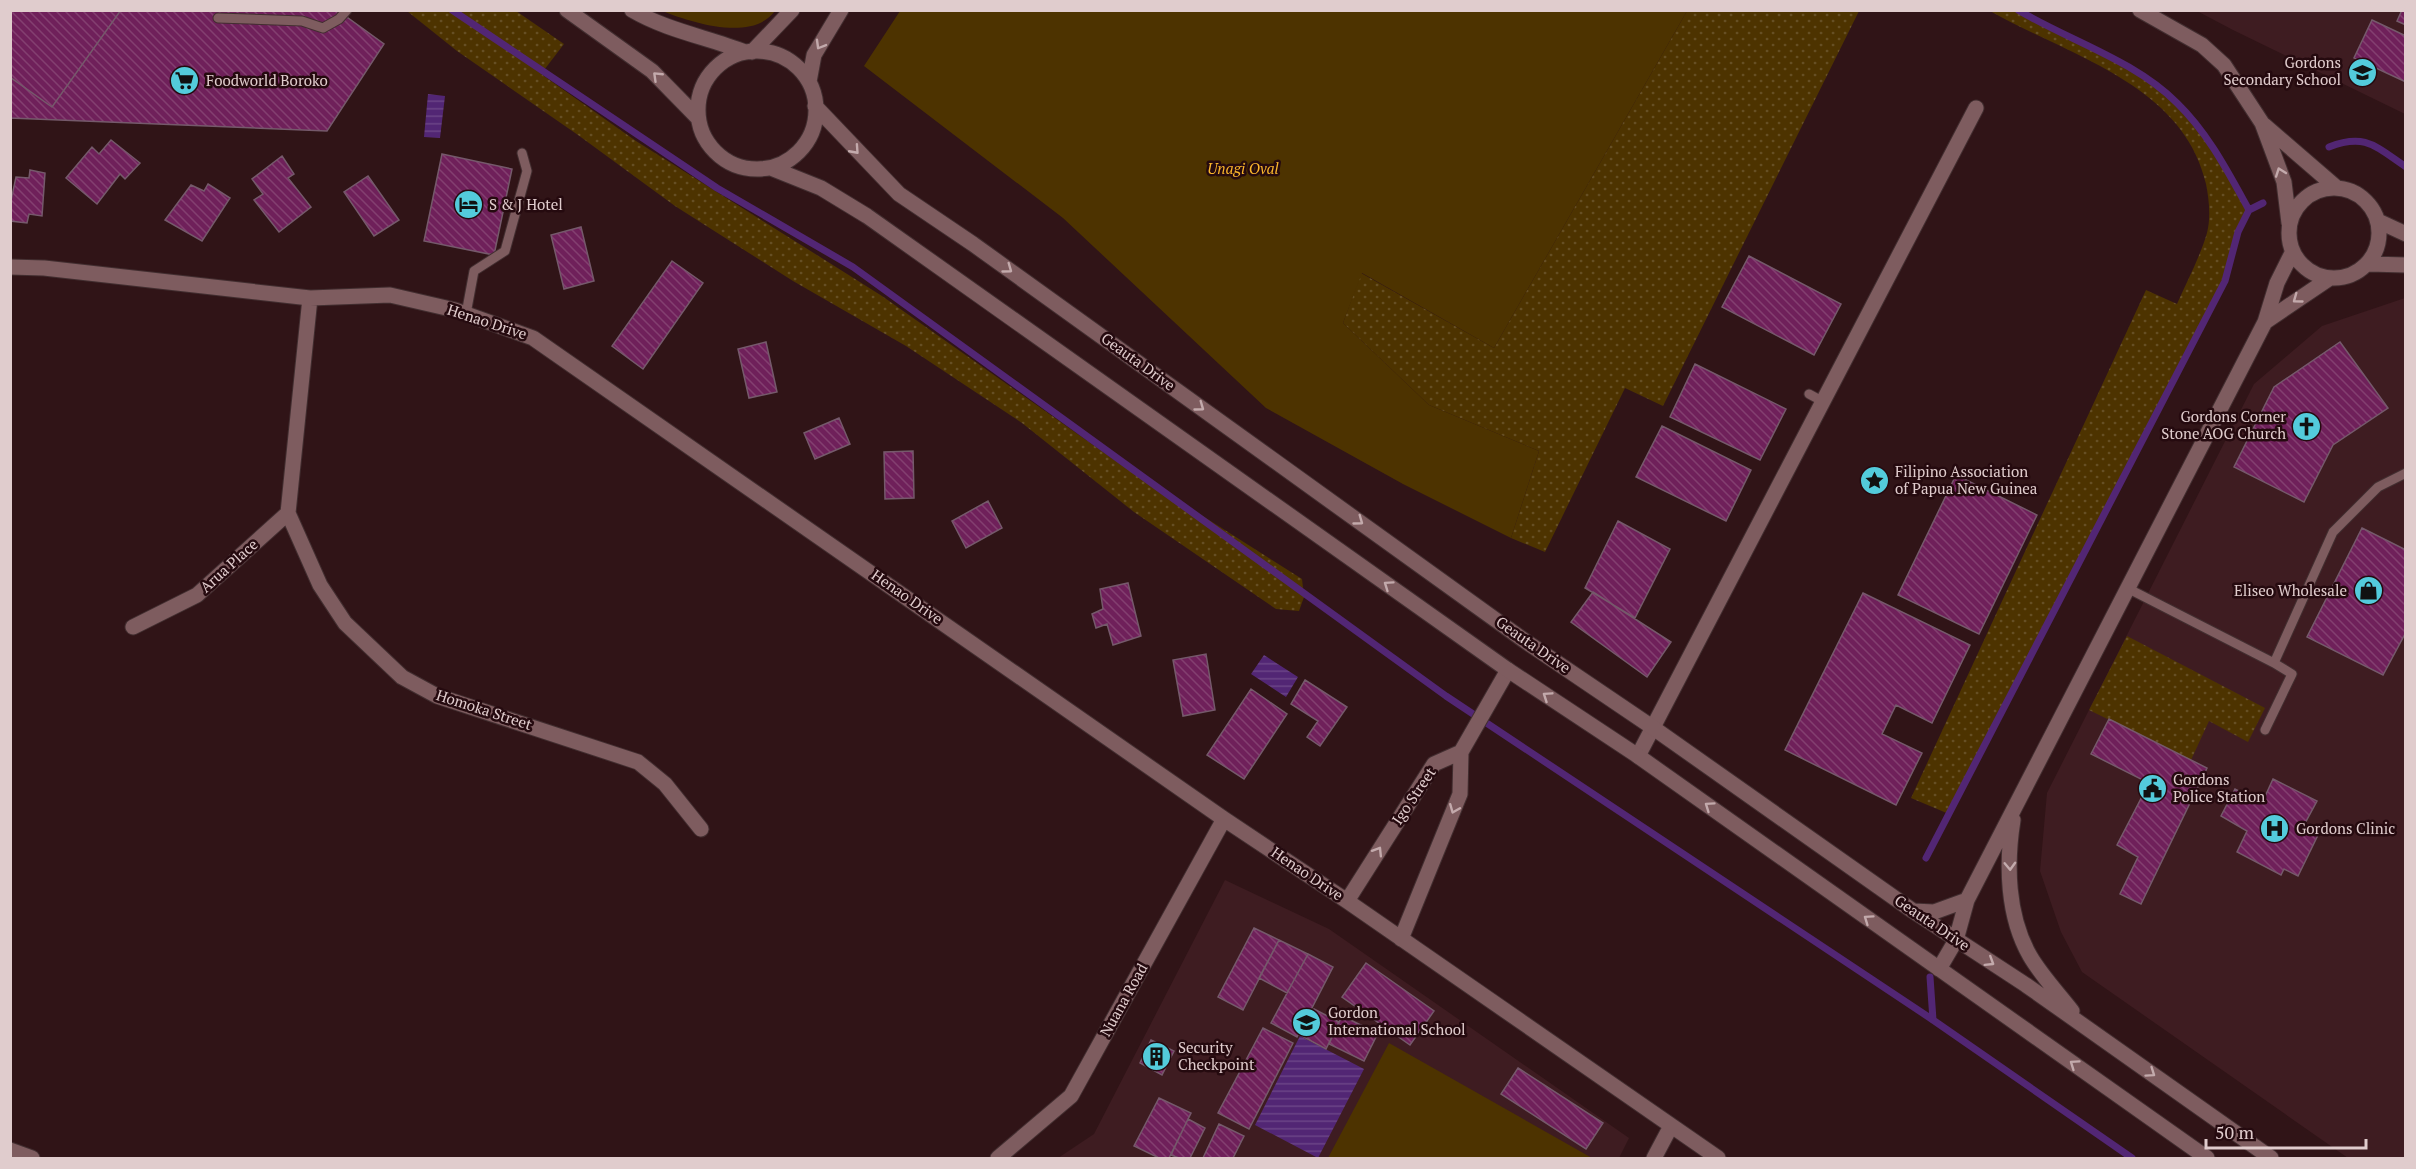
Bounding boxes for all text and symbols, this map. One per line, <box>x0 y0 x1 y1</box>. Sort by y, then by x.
one-way arrow <box>816 38 828 49</box>
place label: Gordons Secondary School <box>2223 52 2341 89</box>
school or university icon: Gordons Secondary School <box>2346 56 2378 88</box>
supermarket icon: Foodworld Boroko <box>169 65 201 97</box>
place label: Foodworld Boroko <box>206 70 328 90</box>
one-way arrow <box>654 72 664 83</box>
one-way arrow <box>848 143 859 153</box>
park label: Unagi Oval <box>1207 158 1279 178</box>
one-way arrow <box>2275 167 2288 178</box>
hotel icon: S & J Hotel <box>452 189 484 221</box>
place label: S & J Hotel <box>489 194 563 214</box>
one-way arrow <box>1001 262 1012 273</box>
one-way arrow <box>2292 292 2303 303</box>
street label: Henao Drive <box>445 299 530 343</box>
street label: Geauta Drive <box>1098 328 1180 395</box>
one-way arrow <box>1194 400 1205 411</box>
place label: Gordons Corner Stone AOG Church <box>2161 406 2286 443</box>
church icon: Gordons Corner Stone AOG Church <box>2291 410 2323 442</box>
place label: Filipino Association of Papua New Guinea <box>1895 461 2038 498</box>
place icon: Filipino Association of Papua New Guinea <box>1858 465 1890 497</box>
one-way arrow <box>1352 514 1363 525</box>
street label: Arua Place <box>195 534 261 596</box>
street label: Henao Drive <box>868 564 947 628</box>
shop icon: Eliseo Wholesale <box>2352 575 2384 607</box>
place label: Eliseo Wholesale <box>2234 580 2347 600</box>
one-way arrow <box>1383 581 1394 592</box>
street label: Geauta Drive <box>1492 611 1575 677</box>
street label: Homoka Street <box>434 684 535 734</box>
one-way arrow <box>1543 693 1554 704</box>
street label: Igo Street <box>1387 762 1440 828</box>
place label: Gordons Police Station <box>2173 769 2265 806</box>
public building icon: Gordons Police Station <box>2136 773 2168 805</box>
one-way arrow <box>1704 802 1715 813</box>
one-way arrow <box>1449 803 1461 814</box>
hospital icon: Gordons Clinic <box>2259 813 2291 845</box>
place label: Gordons Clinic <box>2296 818 2395 838</box>
street label: Henao Drive <box>1268 842 1347 905</box>
one-way arrow <box>1371 847 1382 858</box>
one-way arrow <box>2004 861 2017 870</box>
street label: Geauta Drive <box>1891 890 1974 955</box>
one-way arrow <box>1863 915 1874 926</box>
one-way arrow <box>1984 955 1994 967</box>
street label: Nuana Road <box>1095 959 1151 1040</box>
place label: Gordon International School <box>1328 1002 1466 1039</box>
school or university icon: Gordon International School <box>1291 1006 1323 1038</box>
place label: Security Checkpoint <box>1178 1037 1255 1074</box>
building icon: Security Checkpoint <box>1141 1041 1173 1073</box>
one-way arrow <box>2069 1060 2080 1071</box>
one-way arrow <box>2144 1066 2155 1077</box>
scale bar <box>2206 1112 2366 1150</box>
text: 50 m <box>2215 1120 2255 1144</box>

